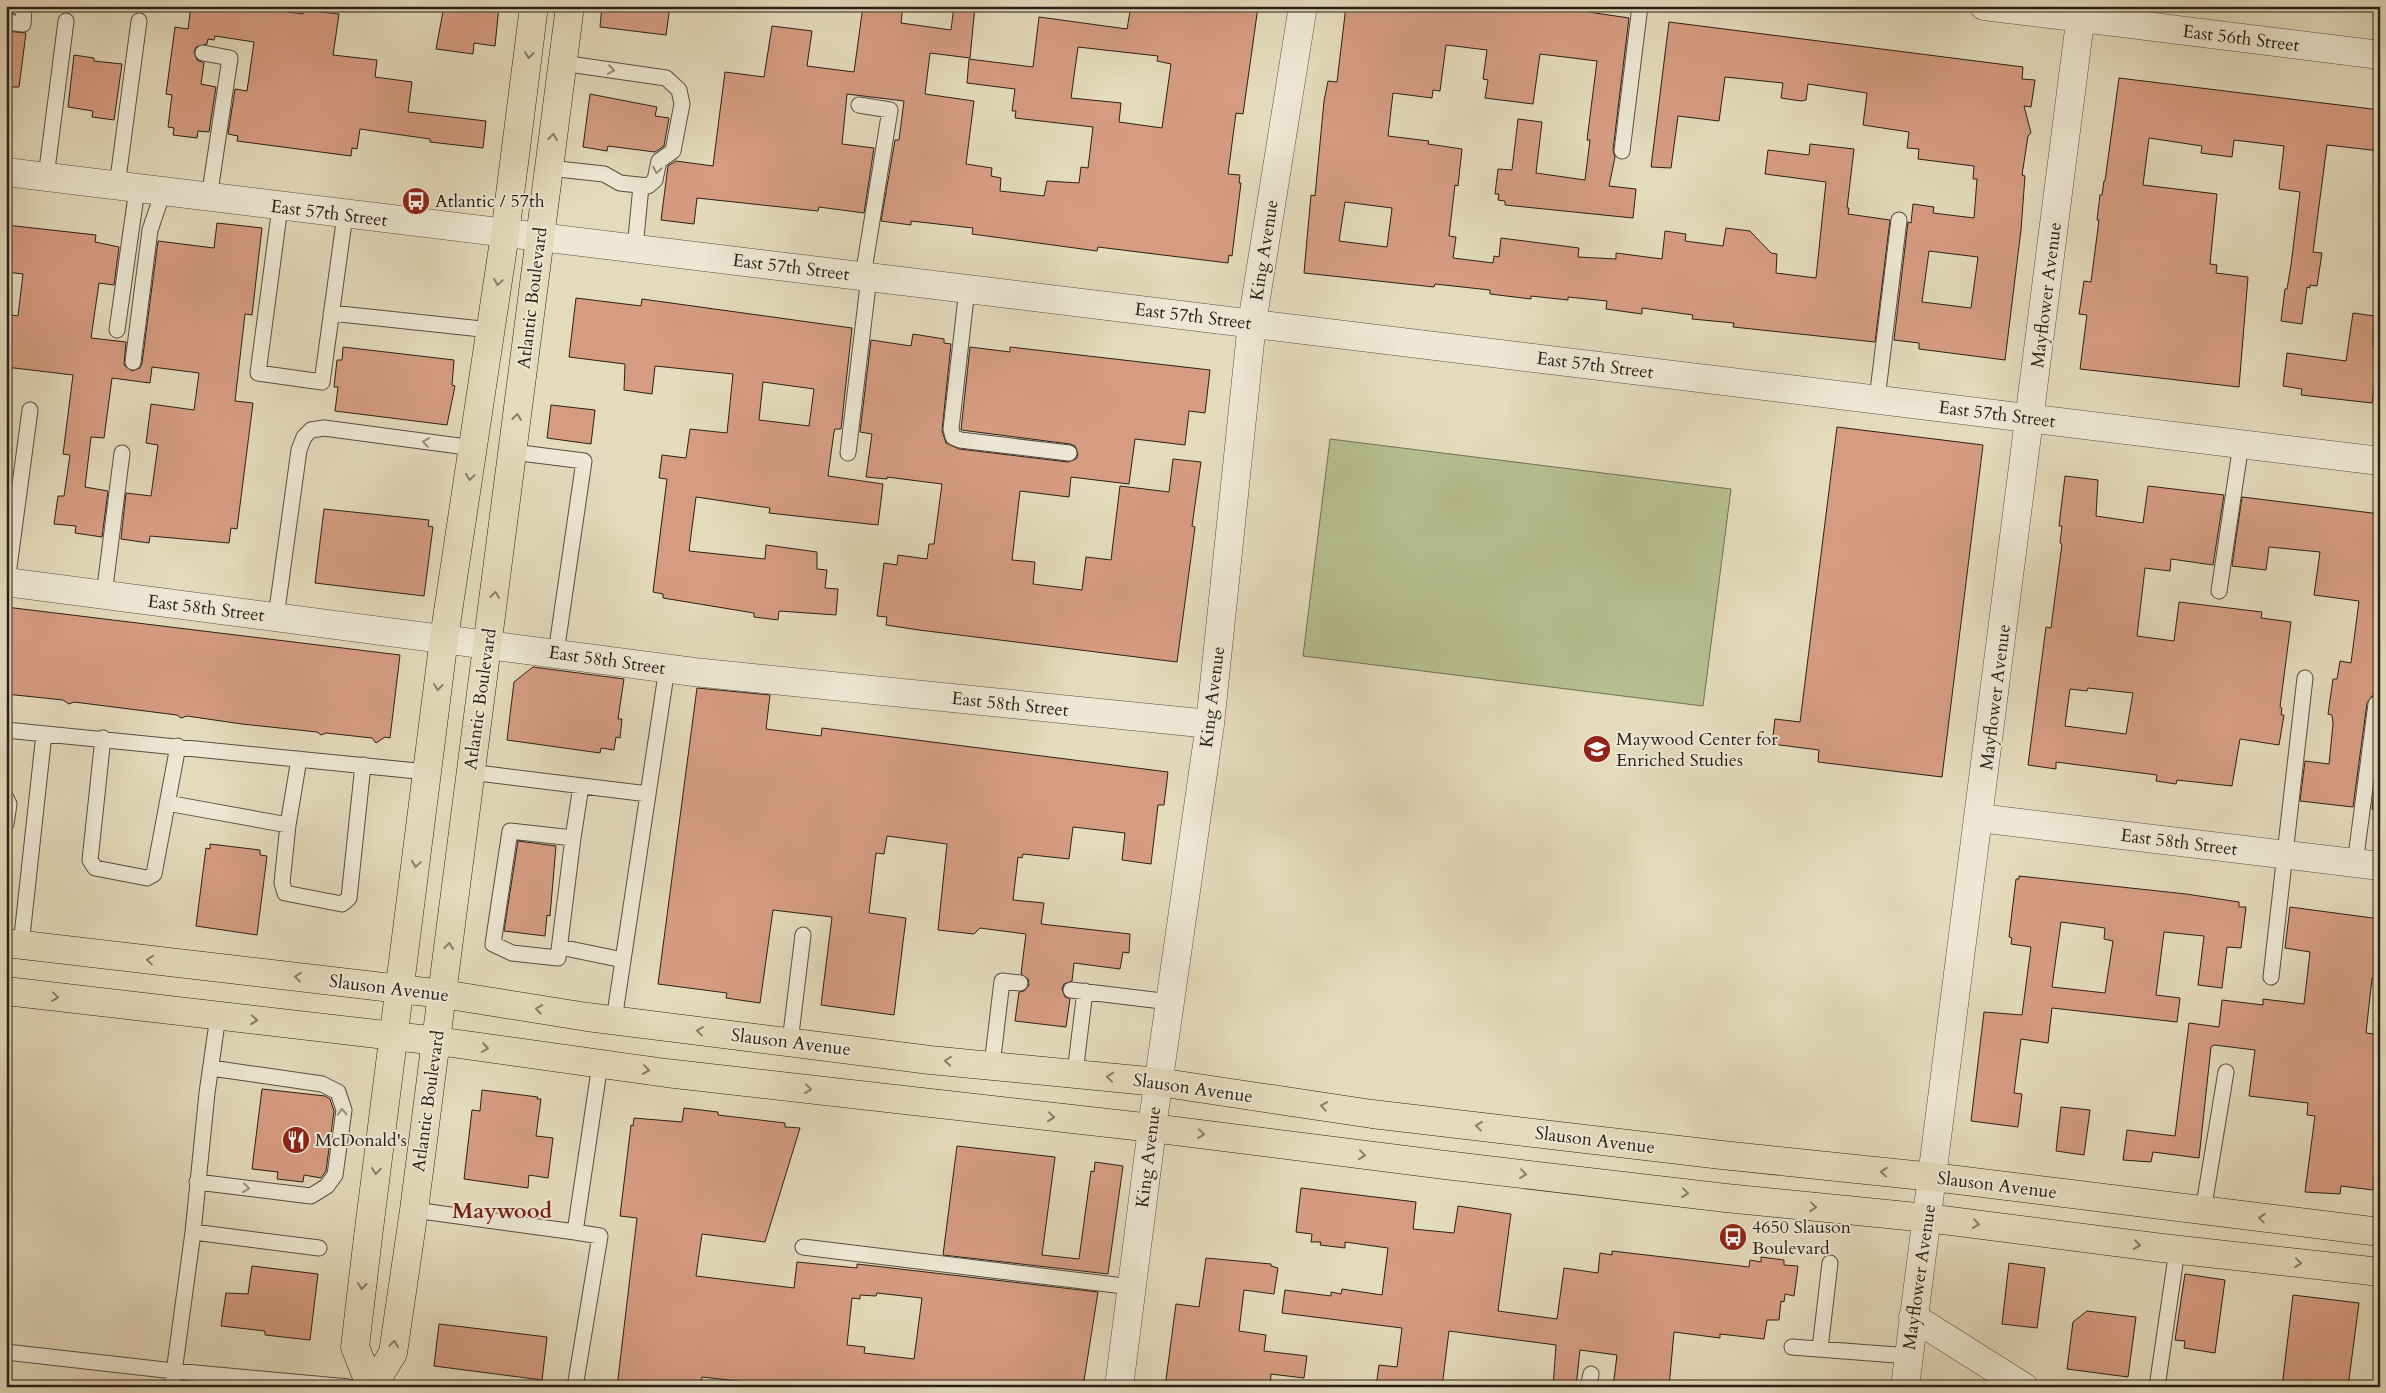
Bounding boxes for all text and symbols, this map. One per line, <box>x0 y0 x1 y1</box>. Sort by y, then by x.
street label: East 56th Street <box>2181 19 2301 58</box>
one-way arrow <box>524 51 535 59</box>
one-way arrow <box>607 64 615 75</box>
one-way arrow <box>547 132 558 140</box>
one-way arrow <box>653 166 663 175</box>
bus stop icon: Atlantic / 57th <box>401 186 431 216</box>
place label: Atlantic / 57th <box>435 189 545 214</box>
street label: East 57th Street <box>269 194 389 233</box>
street label: King Avenue <box>1244 198 1285 302</box>
street label: Mayflower Avenue <box>2025 221 2068 369</box>
street label: Atlantic Boulevard <box>511 225 554 370</box>
street label: East 57th Street <box>731 248 851 287</box>
one-way arrow <box>493 278 504 286</box>
street label: East 57th Street <box>1133 297 1253 336</box>
street label: East 57th Street <box>1535 346 1655 385</box>
street label: East 57th Street <box>1937 395 2057 434</box>
one-way arrow <box>511 413 522 421</box>
one-way arrow <box>421 437 429 448</box>
one-way arrow <box>465 474 476 482</box>
street label: East 58th Street <box>146 589 266 628</box>
one-way arrow <box>489 591 500 599</box>
street label: Mayflower Avenue <box>1974 623 2017 771</box>
street label: Atlantic Boulevard <box>458 626 503 771</box>
street label: East 58th Street <box>547 640 667 681</box>
street label: King Avenue <box>1194 645 1231 749</box>
one-way arrow <box>433 683 444 691</box>
street label: East 58th Street <box>950 686 1070 723</box>
place label: Maywood Center for Enriched Studies <box>1616 727 1778 773</box>
school or university icon: Maywood Center for Enriched Studies <box>1582 734 1612 764</box>
street label: East 58th Street <box>2119 823 2239 862</box>
one-way arrow <box>411 860 422 868</box>
one-way arrow <box>443 942 454 950</box>
one-way arrow <box>146 955 154 966</box>
street label: Slauson Avenue <box>328 969 450 1008</box>
one-way arrow <box>294 972 302 983</box>
one-way arrow <box>50 991 59 1001</box>
one-way arrow <box>534 1005 543 1015</box>
one-way arrow <box>250 1014 258 1025</box>
street label: Slauson Avenue <box>730 1023 852 1062</box>
one-way arrow <box>696 1026 704 1037</box>
street label: Atlantic Boulevard <box>406 1028 451 1173</box>
one-way arrow <box>481 1042 490 1052</box>
one-way arrow <box>944 1056 952 1067</box>
one-way arrow <box>643 1064 651 1075</box>
street label: Slauson Avenue <box>1132 1068 1254 1109</box>
one-way arrow <box>1106 1072 1114 1083</box>
one-way arrow <box>804 1083 812 1094</box>
one-way arrow <box>1319 1102 1328 1112</box>
street label: King Avenue <box>1130 1105 1167 1209</box>
one-way arrow <box>336 1107 347 1115</box>
one-way arrow <box>1048 1112 1056 1123</box>
one-way arrow <box>1475 1121 1483 1132</box>
street label: Slauson Avenue <box>1534 1121 1656 1160</box>
restaurant icon: McDonald's <box>281 1125 311 1155</box>
place label: McDonald's <box>315 1128 407 1153</box>
one-way arrow <box>1197 1128 1205 1139</box>
one-way arrow <box>1358 1149 1366 1159</box>
one-way arrow <box>1880 1166 1888 1177</box>
street label: Slauson Avenue <box>1936 1166 2058 1205</box>
one-way arrow <box>371 1168 382 1176</box>
one-way arrow <box>1519 1168 1527 1179</box>
one-way arrow <box>242 1182 250 1193</box>
one-way arrow <box>1681 1187 1689 1198</box>
district label: Maywood <box>452 1196 553 1226</box>
one-way arrow <box>1809 1201 1817 1212</box>
street label: Mayflower Avenue <box>1897 1203 1942 1351</box>
one-way arrow <box>2258 1213 2266 1224</box>
place label: 4650 Slauson Boulevard <box>1752 1215 1852 1261</box>
one-way arrow <box>1972 1218 1980 1229</box>
bus stop icon: 4650 Slauson Boulevard <box>1718 1222 1748 1252</box>
one-way arrow <box>2133 1239 2141 1250</box>
one-way arrow <box>2295 1257 2303 1268</box>
one-way arrow <box>357 1282 368 1290</box>
one-way arrow <box>389 1340 399 1348</box>

